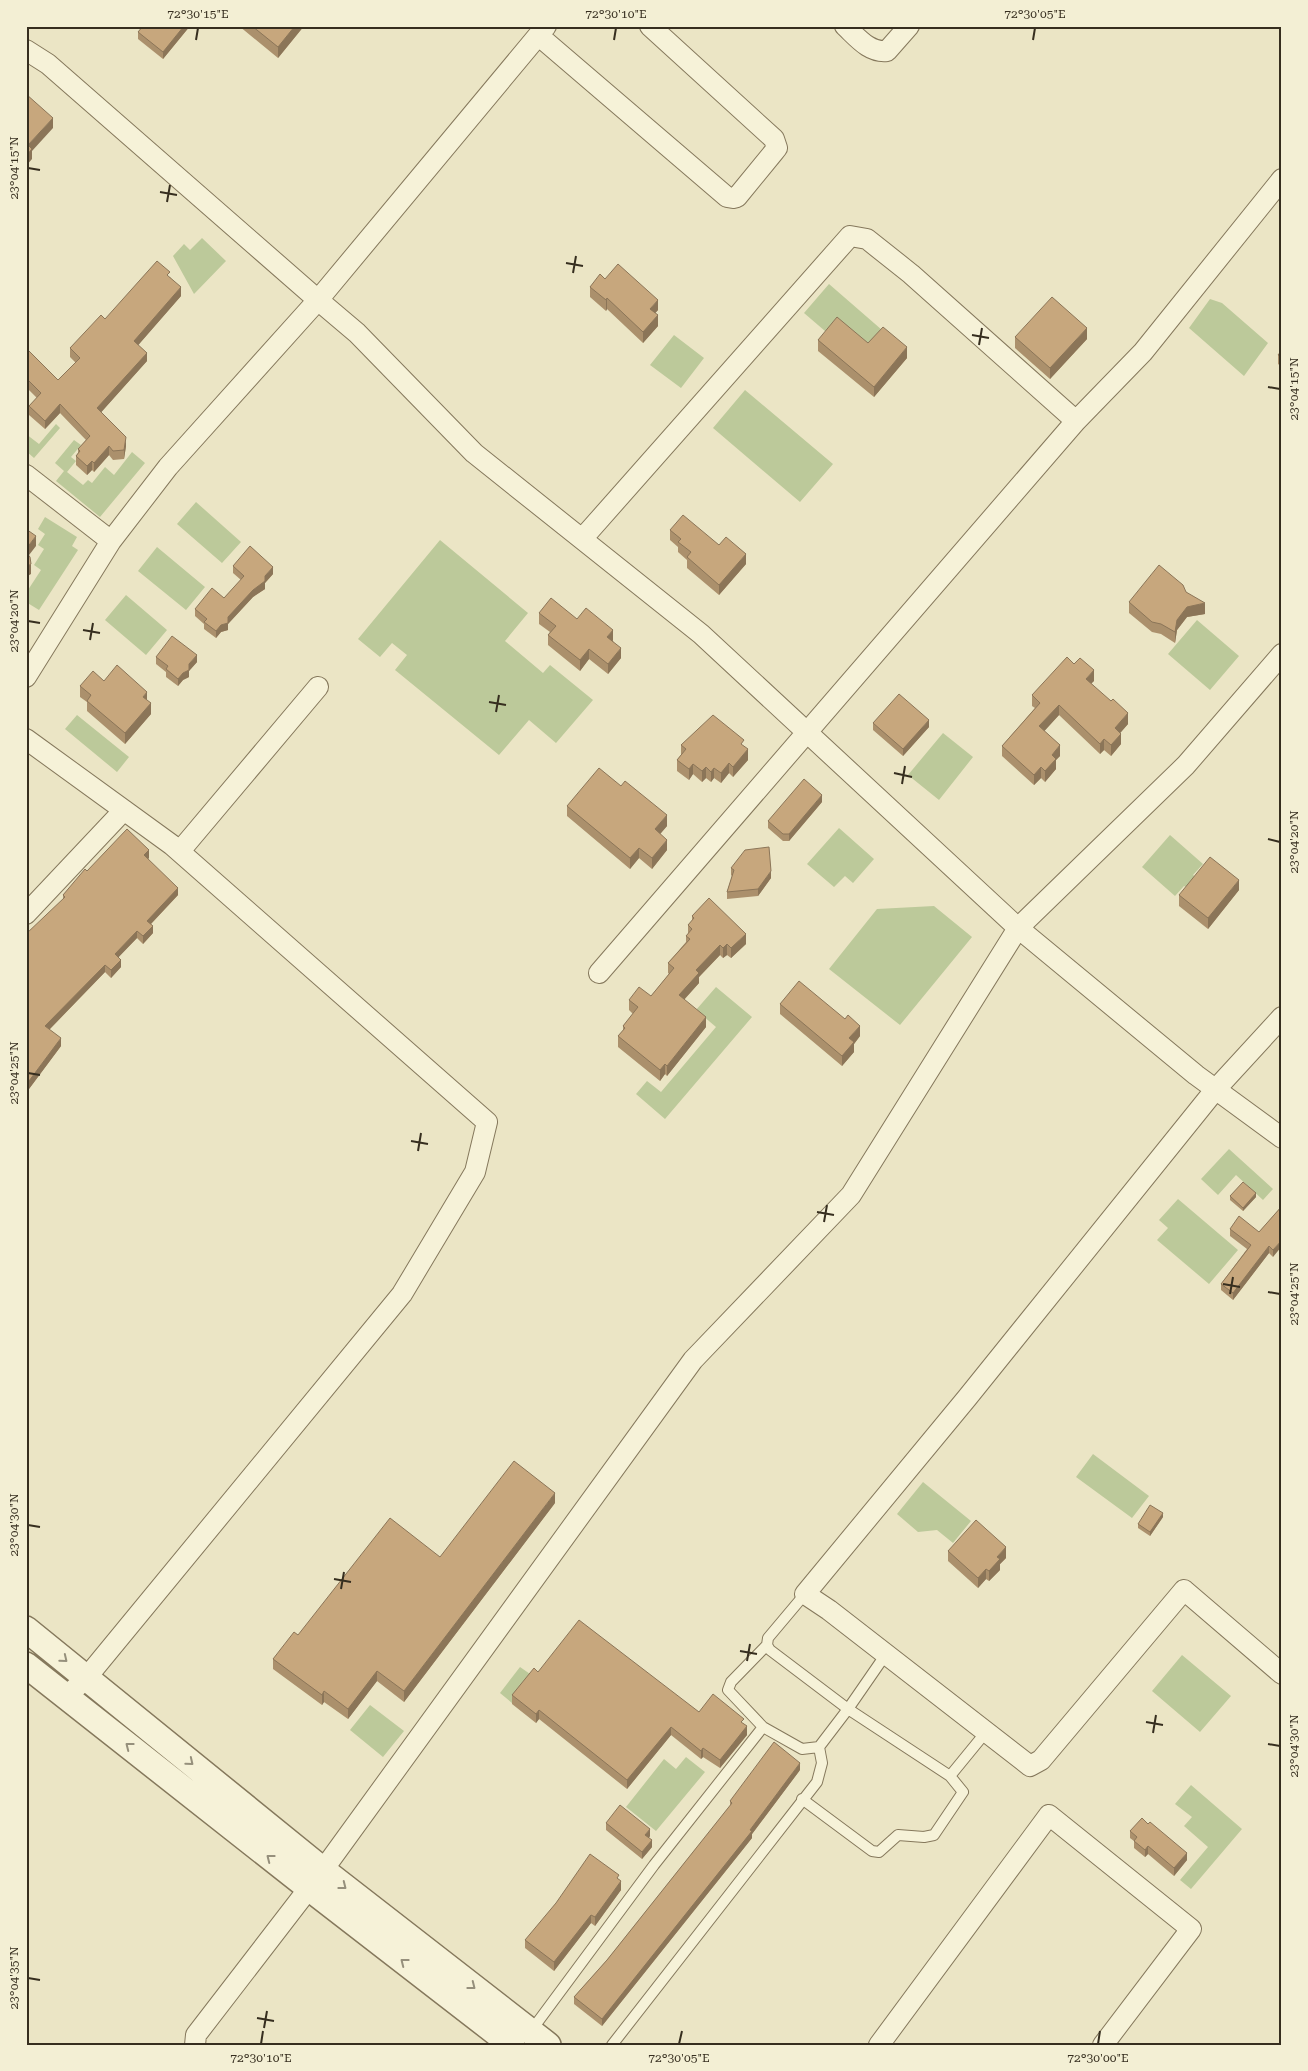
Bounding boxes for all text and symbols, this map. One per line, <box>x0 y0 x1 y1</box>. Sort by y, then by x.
text: 72°30'15"E <box>167 7 229 21</box>
text: 72°30'10"E <box>585 7 647 21</box>
text: 72°30'05"E <box>1004 7 1066 21</box>
text: 23°04'15"N <box>7 136 21 200</box>
text: 23°04'15"N <box>1287 357 1301 421</box>
text: 23°04'20"N <box>7 589 21 653</box>
text: 23°04'20"N <box>1287 810 1301 874</box>
text: 23°04'25"N <box>7 1041 21 1105</box>
text: 23°04'25"N <box>1287 1262 1301 1326</box>
text: 23°04'30"N <box>7 1493 21 1557</box>
one-way arrow <box>59 1653 68 1662</box>
text: 23°04'30"N <box>1287 1714 1301 1778</box>
one-way arrow <box>126 1744 135 1752</box>
one-way arrow <box>185 1756 194 1765</box>
one-way arrow <box>267 1854 276 1863</box>
one-way arrow <box>338 1881 347 1890</box>
text: 23°04'35"N <box>7 1946 21 2010</box>
one-way arrow <box>401 1959 410 1967</box>
one-way arrow <box>466 1980 475 1988</box>
text: 72°30'10"E <box>230 2051 292 2065</box>
text: 72°30'05"E <box>648 2051 710 2065</box>
text: 72°30'00"E <box>1067 2051 1129 2065</box>

